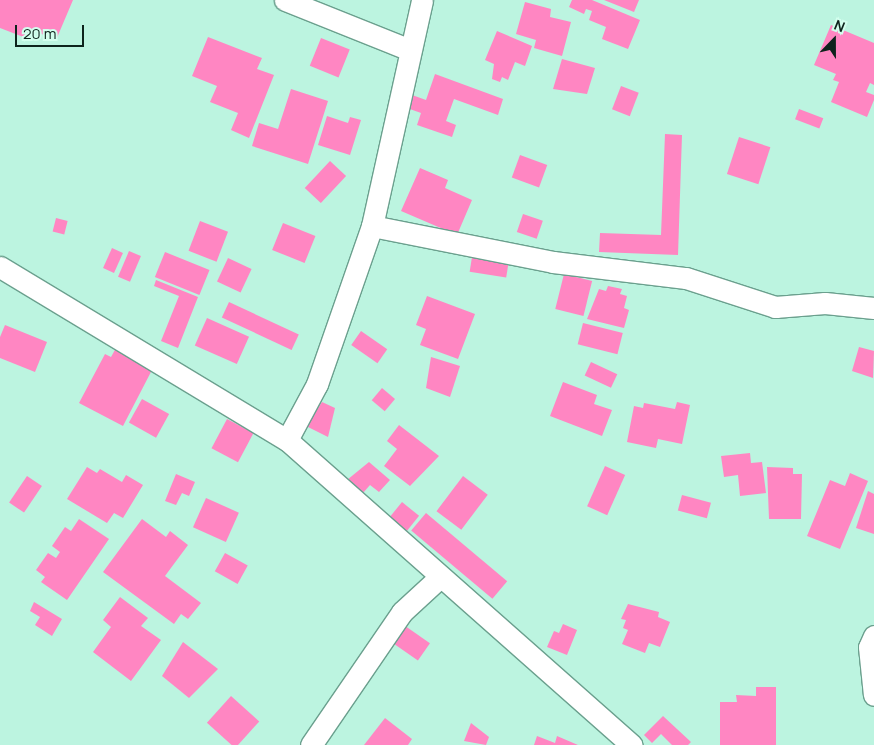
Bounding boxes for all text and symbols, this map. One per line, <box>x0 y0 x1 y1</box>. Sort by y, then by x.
scale bar <box>18 15 86 47</box>
north arrow <box>809 15 859 65</box>
text: N <box>832 15 848 36</box>
text: 20 m <box>23 23 56 44</box>

